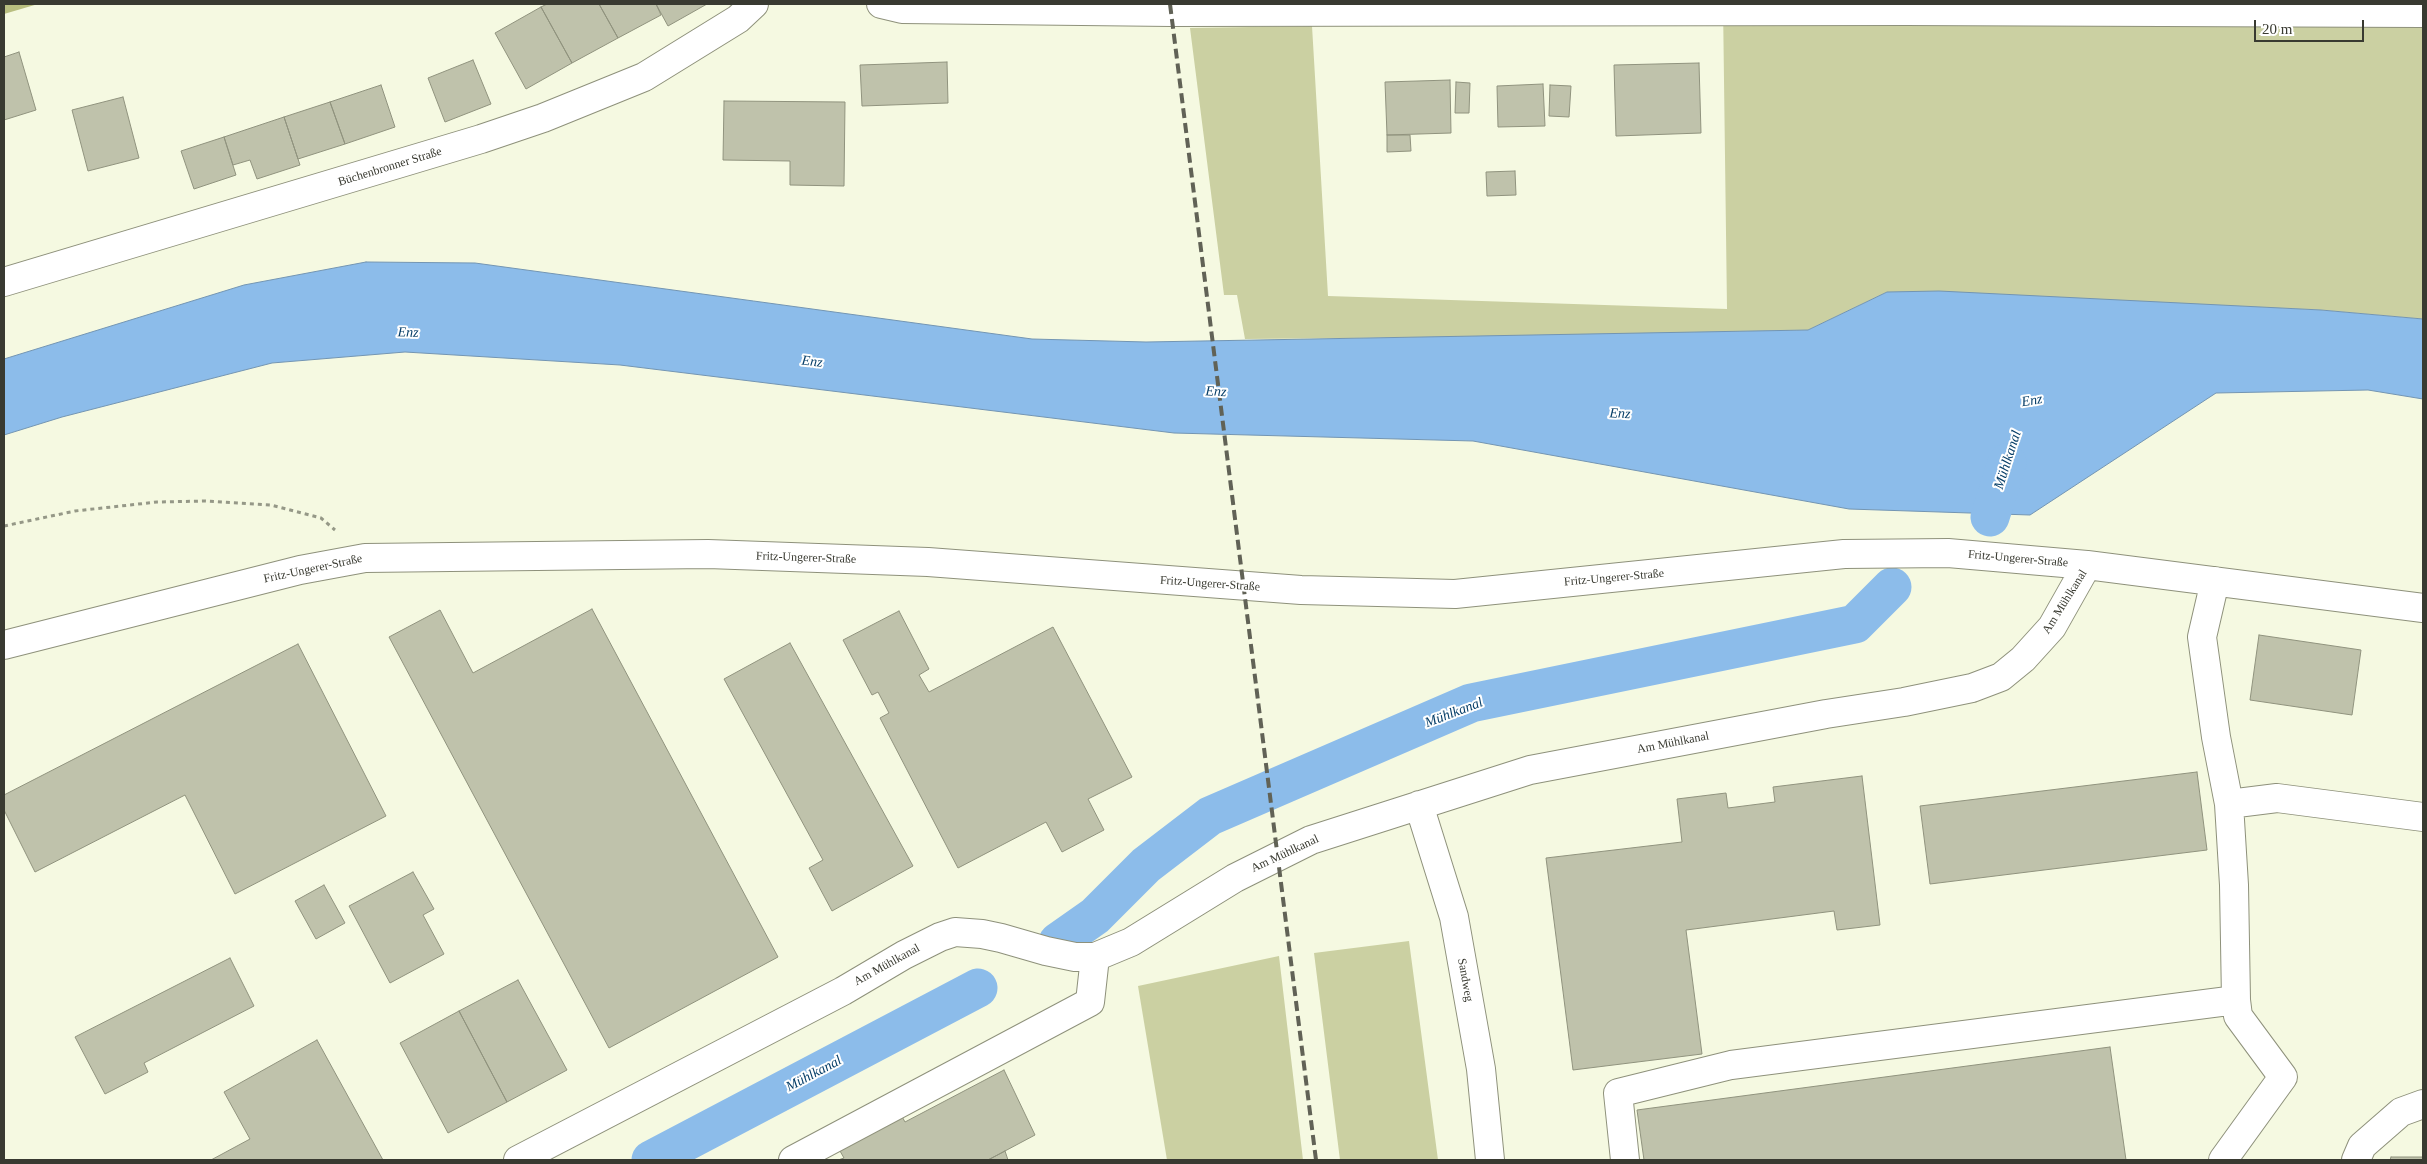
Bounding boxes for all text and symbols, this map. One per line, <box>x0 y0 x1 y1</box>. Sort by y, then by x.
scale bar <box>2257 10 2367 42</box>
text: 20 m <box>2262 21 2292 37</box>
street label: Büchenbronner Straße <box>336 144 444 190</box>
water label: Enz <box>397 324 419 342</box>
water label: Enz <box>801 353 823 371</box>
water label: Enz <box>1205 383 1227 401</box>
water label: Enz <box>2020 391 2044 411</box>
water label: Enz <box>1609 405 1631 423</box>
water label: Mühlkanal <box>1991 429 2025 491</box>
street label: Fritz-Ungerer-Straße <box>1967 547 2069 571</box>
street label: Fritz-Ungerer-Straße <box>756 549 856 567</box>
street label: Fritz-Ungerer-Straße <box>262 552 364 586</box>
street label: Fritz-Ungerer-Straße <box>1563 566 1665 590</box>
street label: Am Mühlkanal <box>2040 567 2090 637</box>
street label: Fritz-Ungerer-Straße <box>1159 573 1261 595</box>
water label: Mühlkanal <box>1423 694 1485 732</box>
street label: Am Mühlkanal <box>1636 729 1710 757</box>
street label: Am Mühlkanal <box>1249 832 1321 876</box>
street label: Am Mühlkanal <box>852 941 922 989</box>
street label: Sandweg <box>1454 957 1476 1003</box>
water label: Mühlkanal <box>783 1052 845 1096</box>

